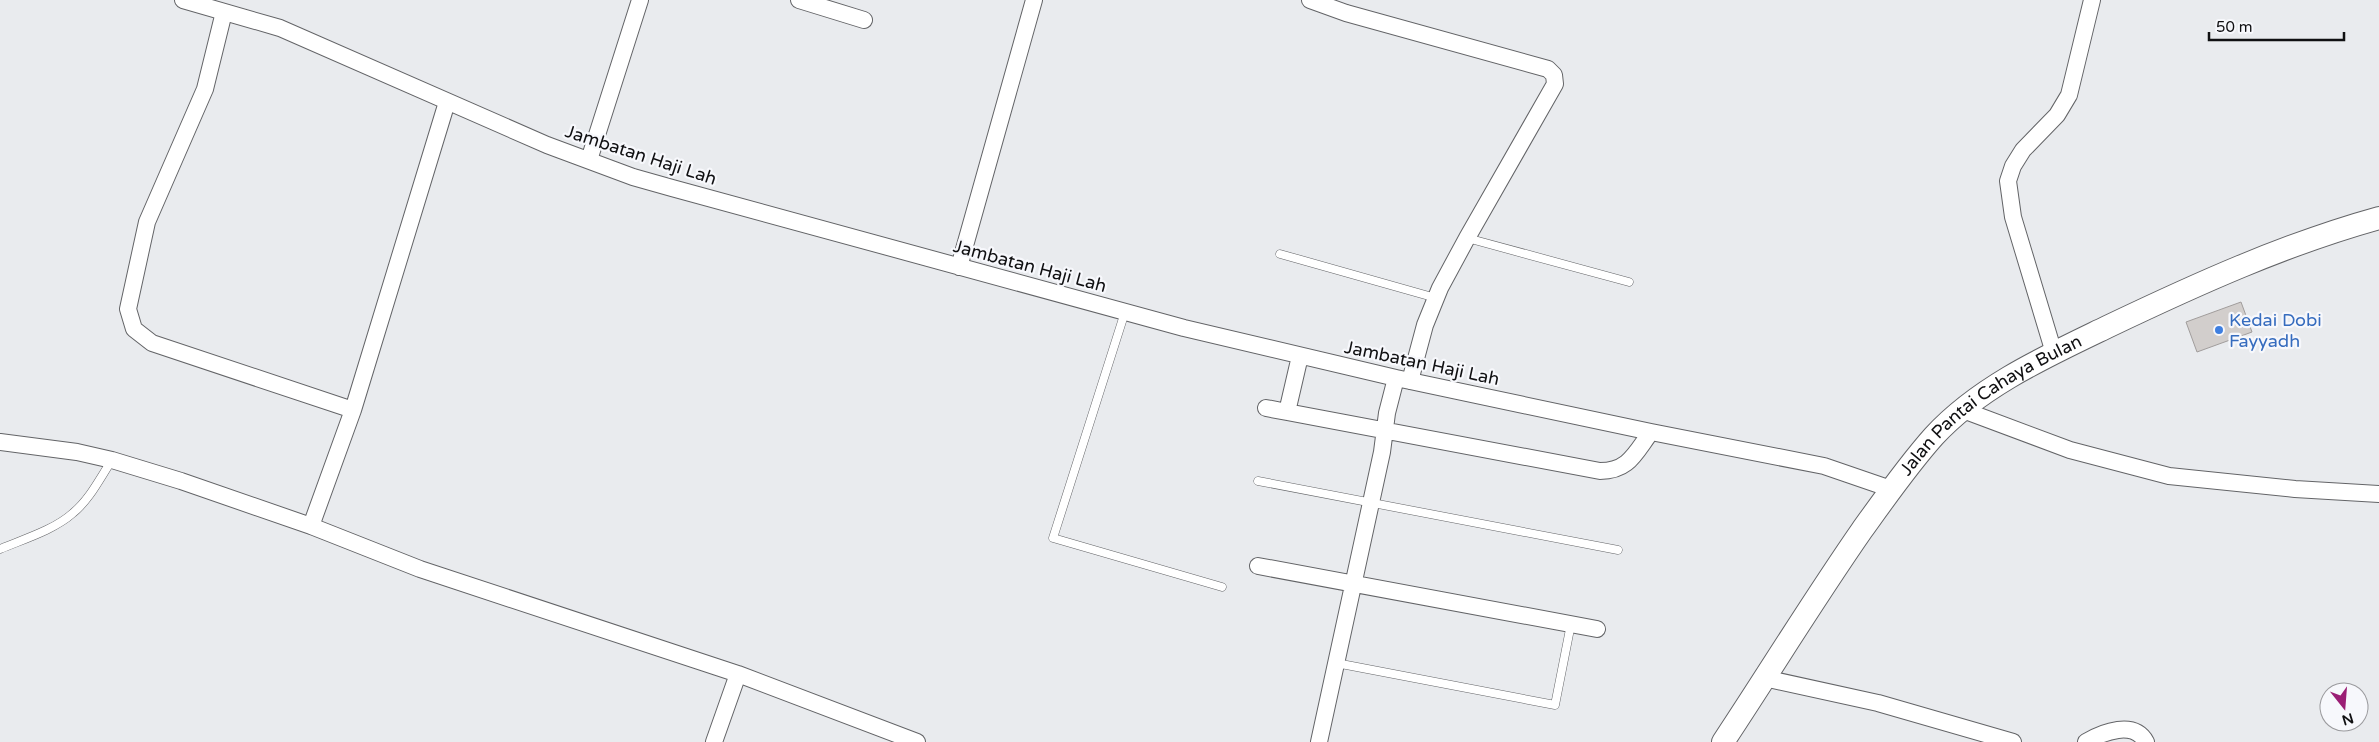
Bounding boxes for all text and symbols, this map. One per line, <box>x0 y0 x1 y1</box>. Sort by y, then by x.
scale bar <box>2209 10 2344 42</box>
text: 50 m <box>2216 18 2253 36</box>
street label: Jambatan Haji Lah <box>563 120 719 190</box>
street label: Jambatan Haji Lah <box>951 235 1109 297</box>
place label: Kedai Dobi Fayyadh <box>2229 309 2322 352</box>
marker: Kedai Dobi Fayyadh <box>2213 324 2225 336</box>
street label: Jalan Pantai Cahaya Bulan <box>1895 330 2085 480</box>
street label: Jambatan Haji Lah <box>1343 336 1501 390</box>
north arrow <box>2319 682 2369 732</box>
text: N <box>2340 709 2356 729</box>

